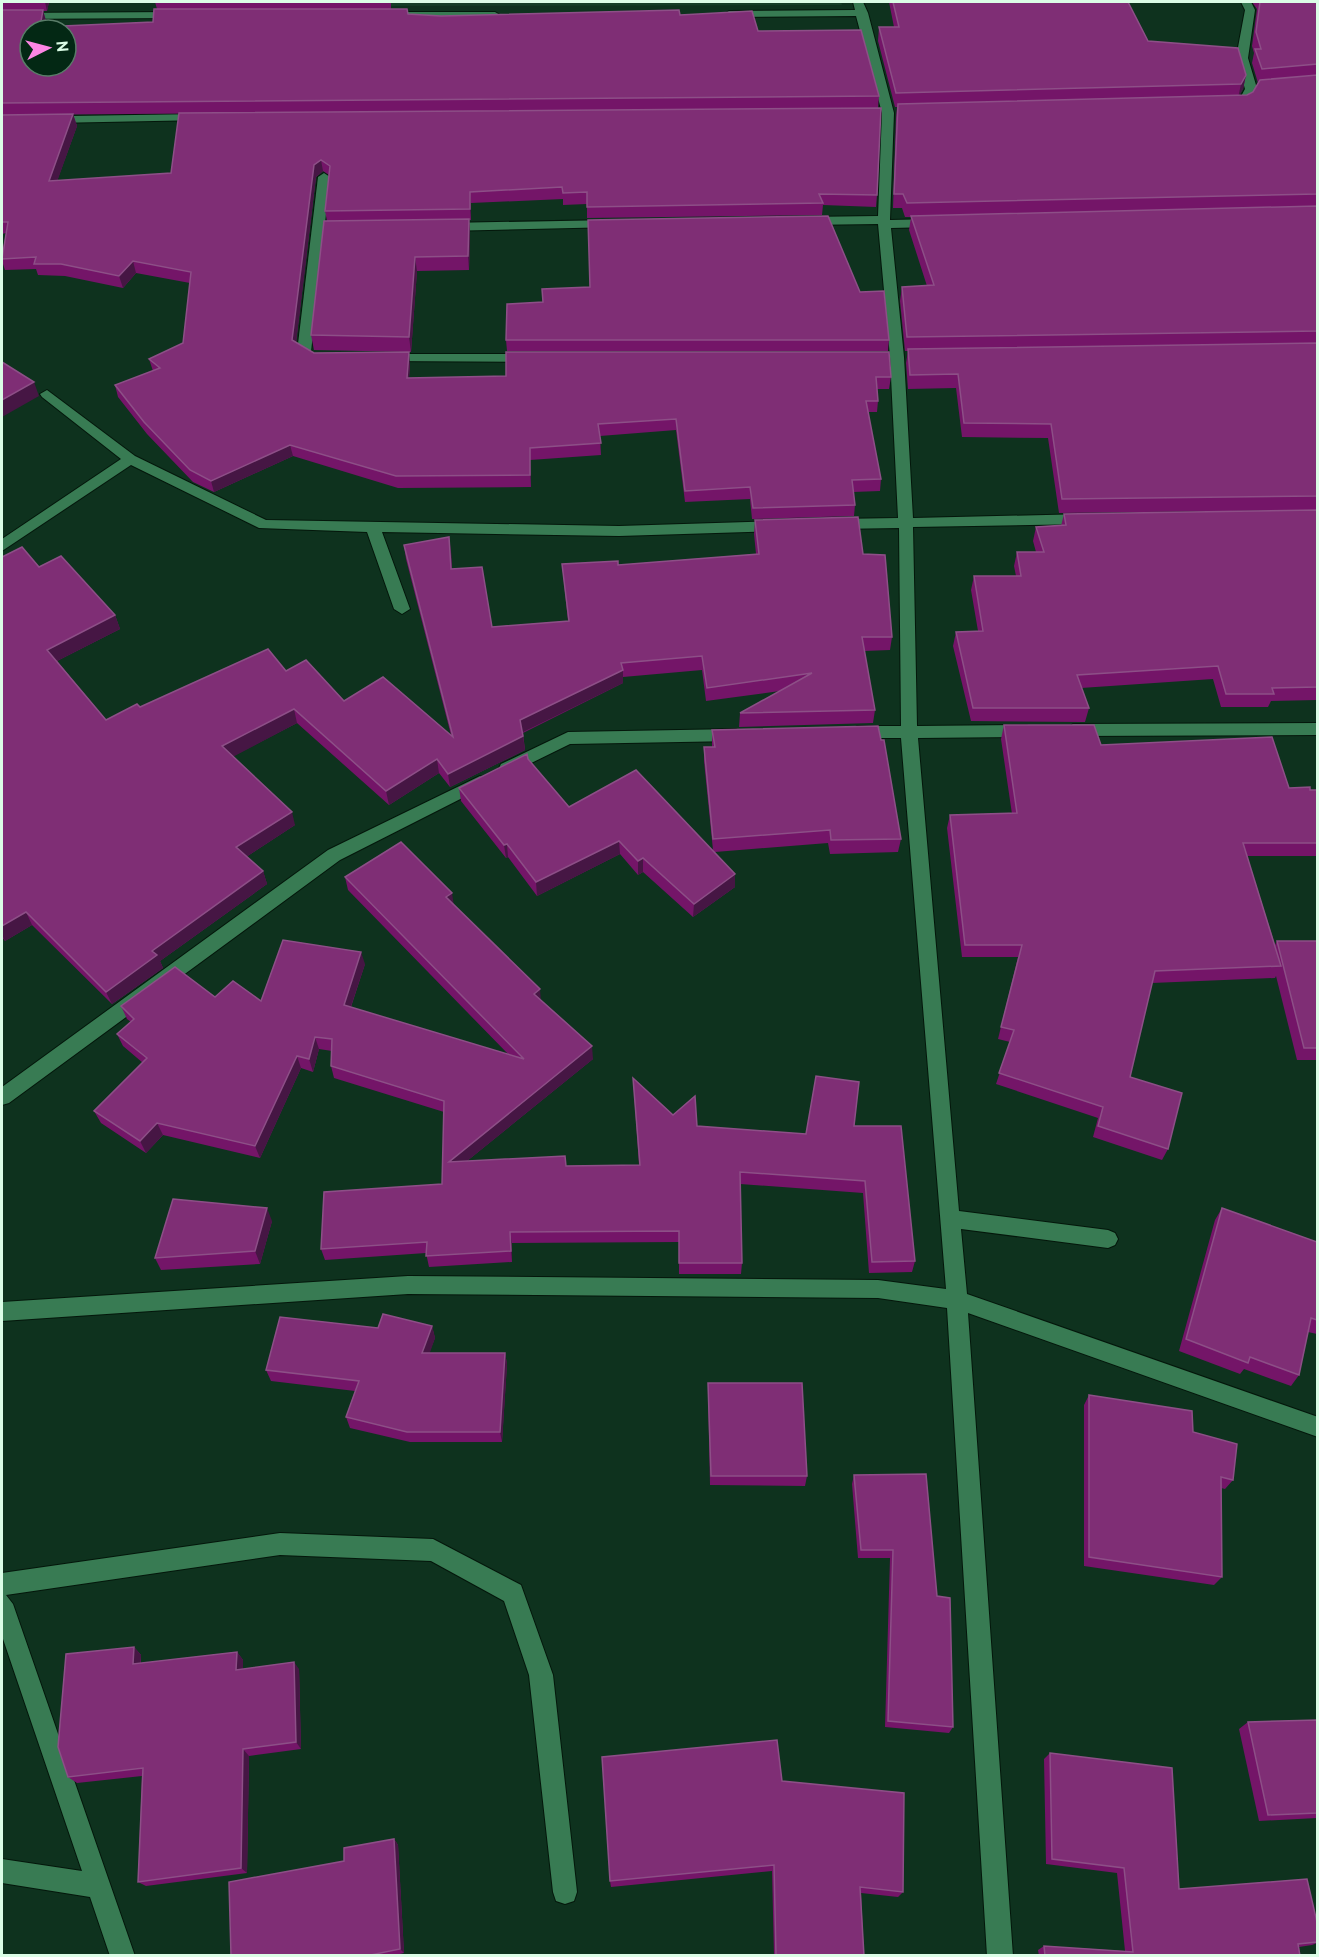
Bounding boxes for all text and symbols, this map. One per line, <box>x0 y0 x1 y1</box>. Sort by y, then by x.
north arrow <box>18 18 78 78</box>
text: N <box>50 40 71 53</box>

